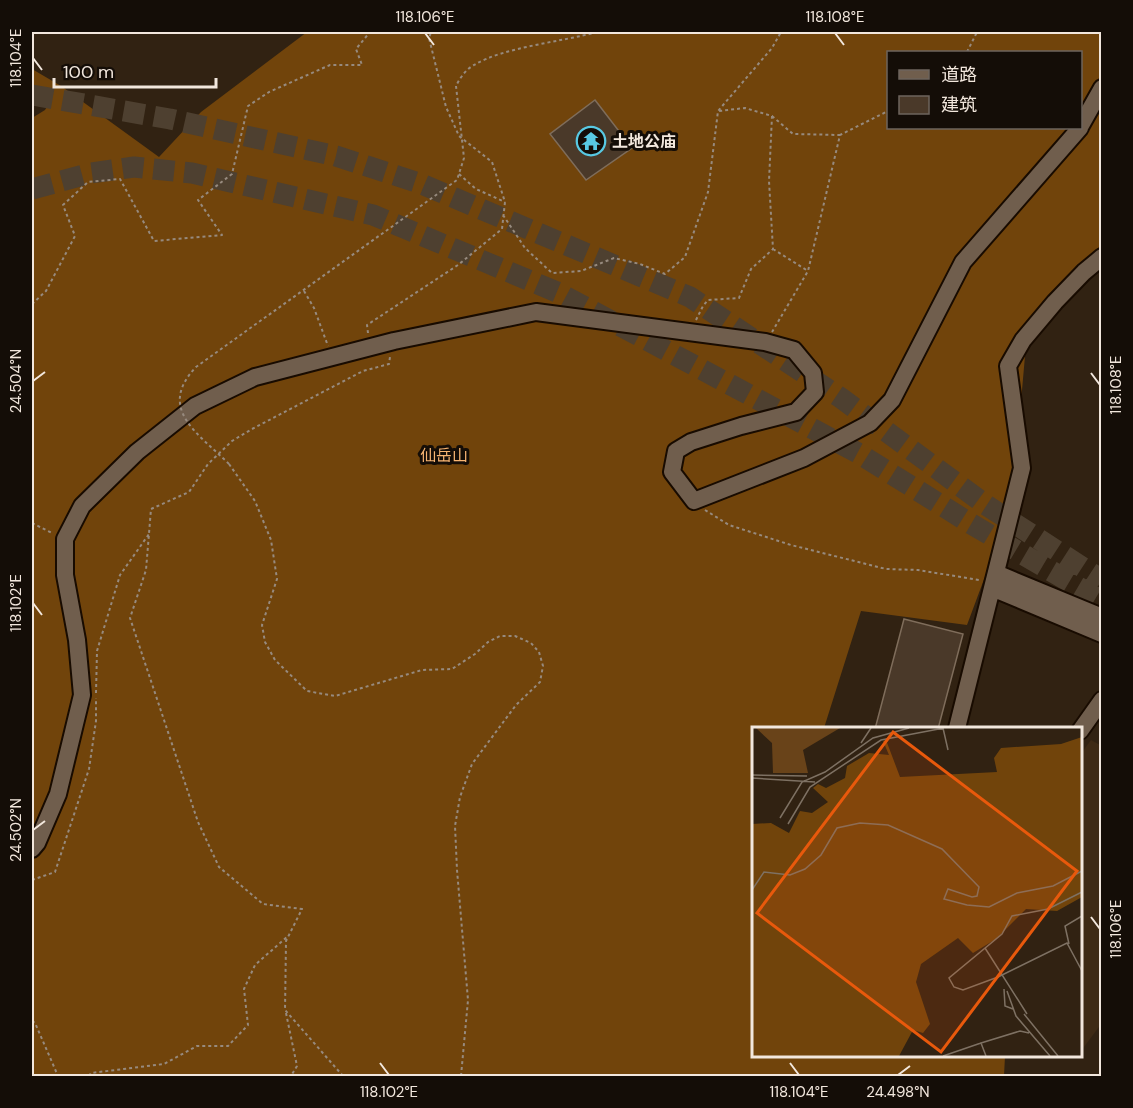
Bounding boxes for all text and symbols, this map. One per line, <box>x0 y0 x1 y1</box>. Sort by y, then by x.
text: 118.106°E <box>395 7 455 27</box>
text: 118.108°E <box>806 7 864 27</box>
text: 118.104°E <box>6 29 26 87</box>
scale bar <box>54 51 216 89</box>
legend <box>887 51 1082 129</box>
text: 100 m <box>63 60 114 84</box>
text: 道路 <box>941 63 977 87</box>
text: 建筑 <box>941 93 977 117</box>
temple icon: 土地公庙 <box>575 125 607 157</box>
place label: 土地公庙 <box>612 131 676 152</box>
text: 24.504°N <box>6 349 26 413</box>
text: 118.108°E <box>1106 356 1126 414</box>
park label: 仙岳山 <box>420 445 468 466</box>
text: 118.102°E <box>6 574 26 632</box>
inset map <box>752 727 1082 1057</box>
text: 24.502°N <box>6 798 26 862</box>
text: 118.106°E <box>1106 899 1126 959</box>
text: 118.102°E <box>360 1082 418 1102</box>
text: 118.104°E <box>770 1082 828 1102</box>
text: 24.498°N <box>866 1082 930 1102</box>

